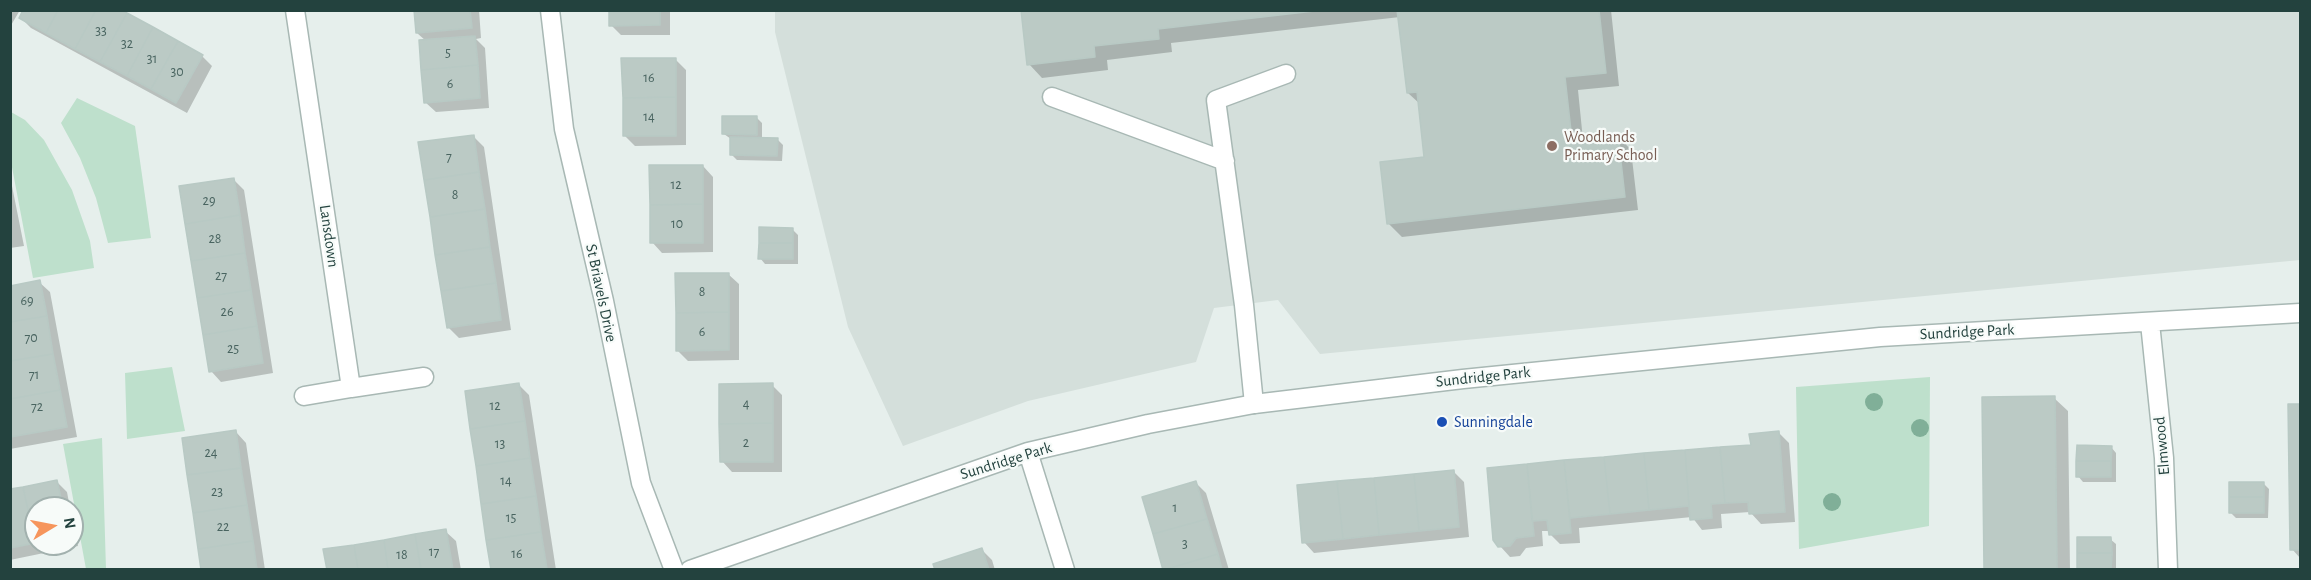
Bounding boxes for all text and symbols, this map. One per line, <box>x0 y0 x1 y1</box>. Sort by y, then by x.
house number: 33 <box>95 23 107 39</box>
house number: 32 <box>121 36 133 52</box>
house number: 5 <box>445 45 451 61</box>
house number: 31 <box>147 51 157 67</box>
house number: 30 <box>170 64 184 80</box>
house number: 16 <box>643 70 655 86</box>
house number: 6 <box>447 76 453 92</box>
house number: 14 <box>643 109 655 125</box>
place label: Woodlands Primary School <box>1564 127 1657 165</box>
marker: Woodlands Primary School <box>1545 139 1559 153</box>
house number: 7 <box>446 149 452 165</box>
house number: 12 <box>670 177 682 193</box>
house number: 8 <box>452 187 458 203</box>
house number: 29 <box>203 193 215 209</box>
street label: Lansdown <box>315 203 343 269</box>
house number: 10 <box>671 216 683 232</box>
house number: 28 <box>208 231 222 247</box>
street label: St Briavels Drive <box>581 242 621 344</box>
house number: 27 <box>215 268 227 284</box>
house number: 8 <box>699 284 705 300</box>
house number: 69 <box>20 293 34 309</box>
house number: 26 <box>221 304 233 320</box>
street label: Sundridge Park <box>1919 320 2015 344</box>
house number: 6 <box>699 324 705 340</box>
house number: 70 <box>24 330 38 346</box>
house number: 25 <box>227 341 239 357</box>
street label: Sundridge Park <box>1435 362 1531 392</box>
house number: 71 <box>29 367 39 383</box>
house number: 4 <box>743 396 749 412</box>
house number: 12 <box>489 398 501 414</box>
house number: 72 <box>31 399 43 415</box>
place label: Sunningdale <box>1454 412 1533 432</box>
marker: Sunningdale <box>1435 415 1449 429</box>
street label: Elmwood <box>2150 416 2174 476</box>
house number: 2 <box>743 435 749 451</box>
house number: 13 <box>495 436 505 452</box>
street label: Sundridge Park <box>958 438 1054 484</box>
house number: 24 <box>204 445 218 461</box>
house number: 14 <box>500 473 512 489</box>
house number: 23 <box>211 484 223 500</box>
north arrow <box>24 496 84 556</box>
house number: 1 <box>1173 500 1177 516</box>
house number: 15 <box>506 510 516 526</box>
text: N <box>61 516 79 530</box>
house number: 22 <box>217 519 229 535</box>
house number: 3 <box>1182 536 1188 552</box>
house number: 17 <box>429 544 439 560</box>
house number: 16 <box>511 546 523 562</box>
house number: 18 <box>396 547 408 563</box>

